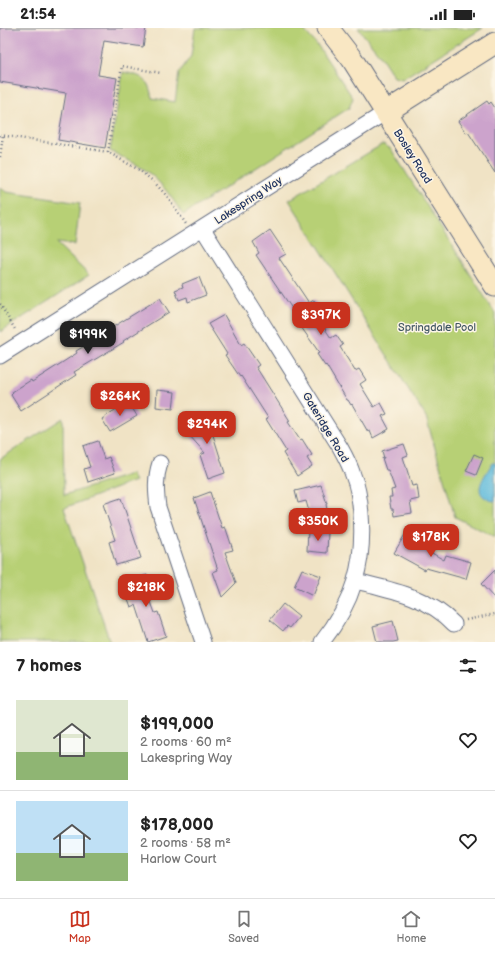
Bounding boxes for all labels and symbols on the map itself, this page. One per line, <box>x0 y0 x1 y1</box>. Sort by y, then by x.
street label: Bosley Road <box>391 127 434 186</box>
street label: Lakespring Way <box>212 174 285 227</box>
pin: $397K <box>293 302 349 336</box>
pin: $199K <box>60 321 116 355</box>
park label: Springdale Pool <box>398 321 476 334</box>
pin: $264K <box>92 383 148 417</box>
street label: Gateridge Road <box>300 390 352 465</box>
pin: $294K <box>179 411 235 445</box>
pin: $350K <box>290 508 346 542</box>
pin: $178K <box>403 524 459 558</box>
pin: $218K <box>118 574 174 608</box>

